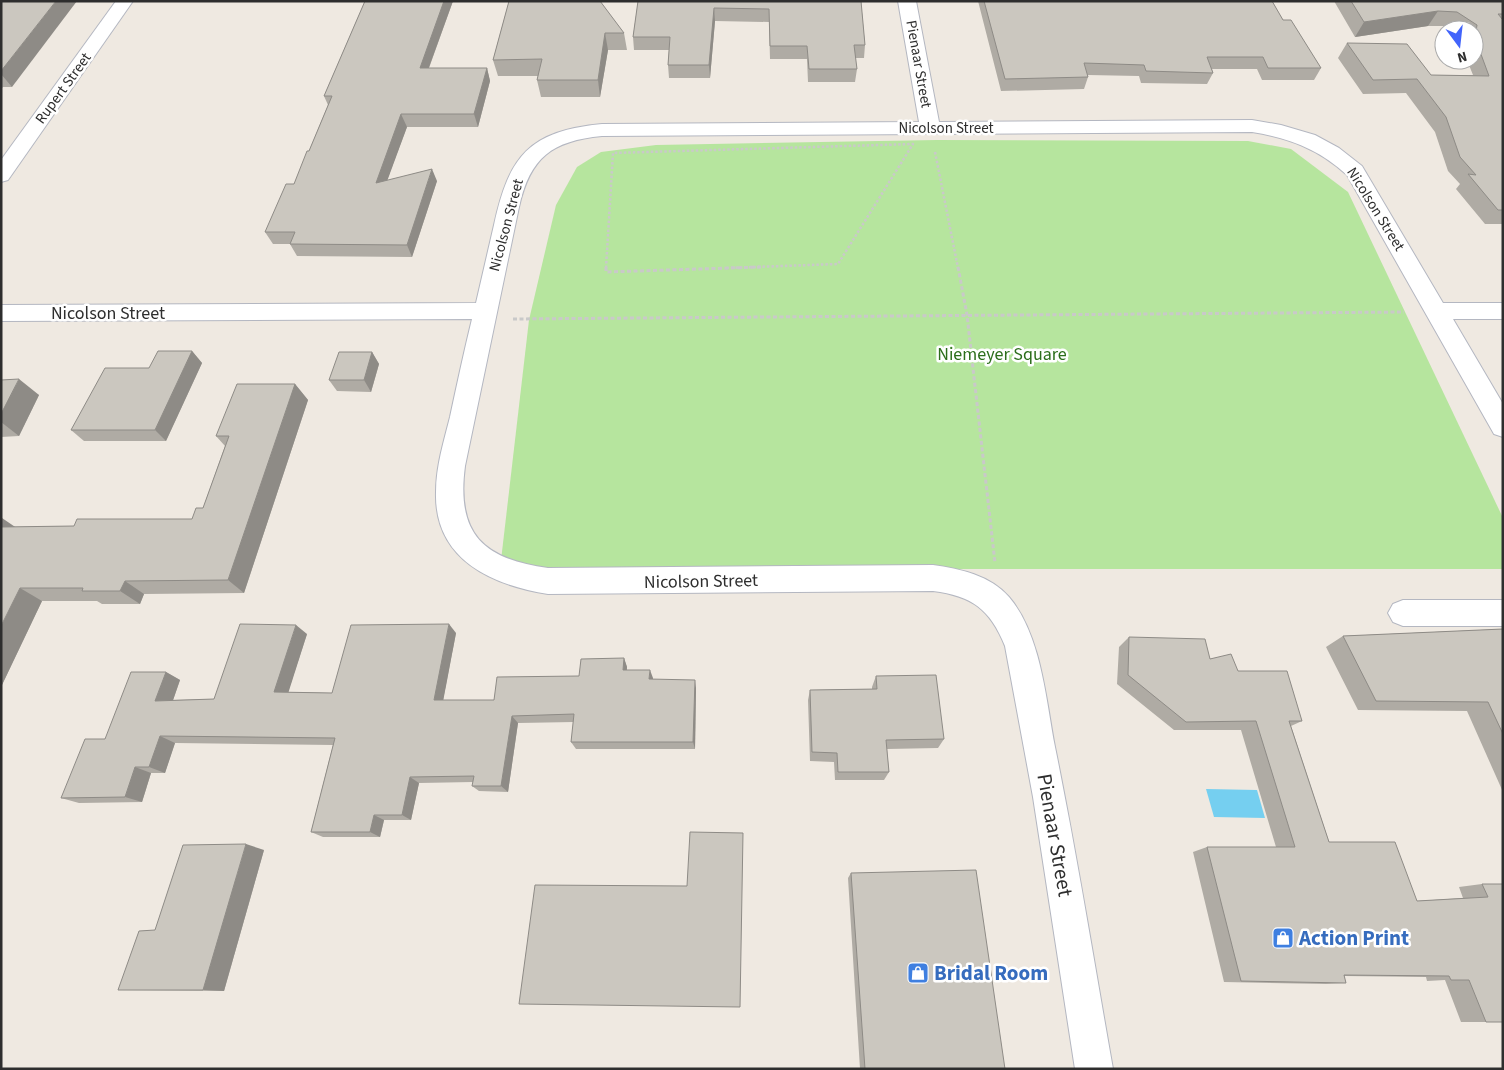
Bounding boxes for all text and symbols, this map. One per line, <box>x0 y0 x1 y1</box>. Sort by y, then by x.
street label: Pienaar Street <box>900 19 937 110</box>
north arrow <box>1434 20 1484 70</box>
text: N <box>1455 46 1469 67</box>
street label: Rupert Street <box>30 48 96 128</box>
street label: Nicolson Street <box>898 118 994 139</box>
street label: Nicolson Street <box>1341 163 1410 255</box>
street label: Nicolson Street <box>484 176 529 274</box>
street label: Nicolson Street <box>51 301 165 326</box>
park label: Niemeyer Square <box>937 342 1067 367</box>
street label: Nicolson Street <box>644 568 758 595</box>
street label: Pienaar Street <box>1029 771 1081 899</box>
place label: Action Print <box>1298 923 1409 953</box>
shop icon: Action Print <box>1271 926 1295 950</box>
place label: Bridal Room <box>934 958 1048 988</box>
shop icon: Bridal Room <box>906 961 930 985</box>

